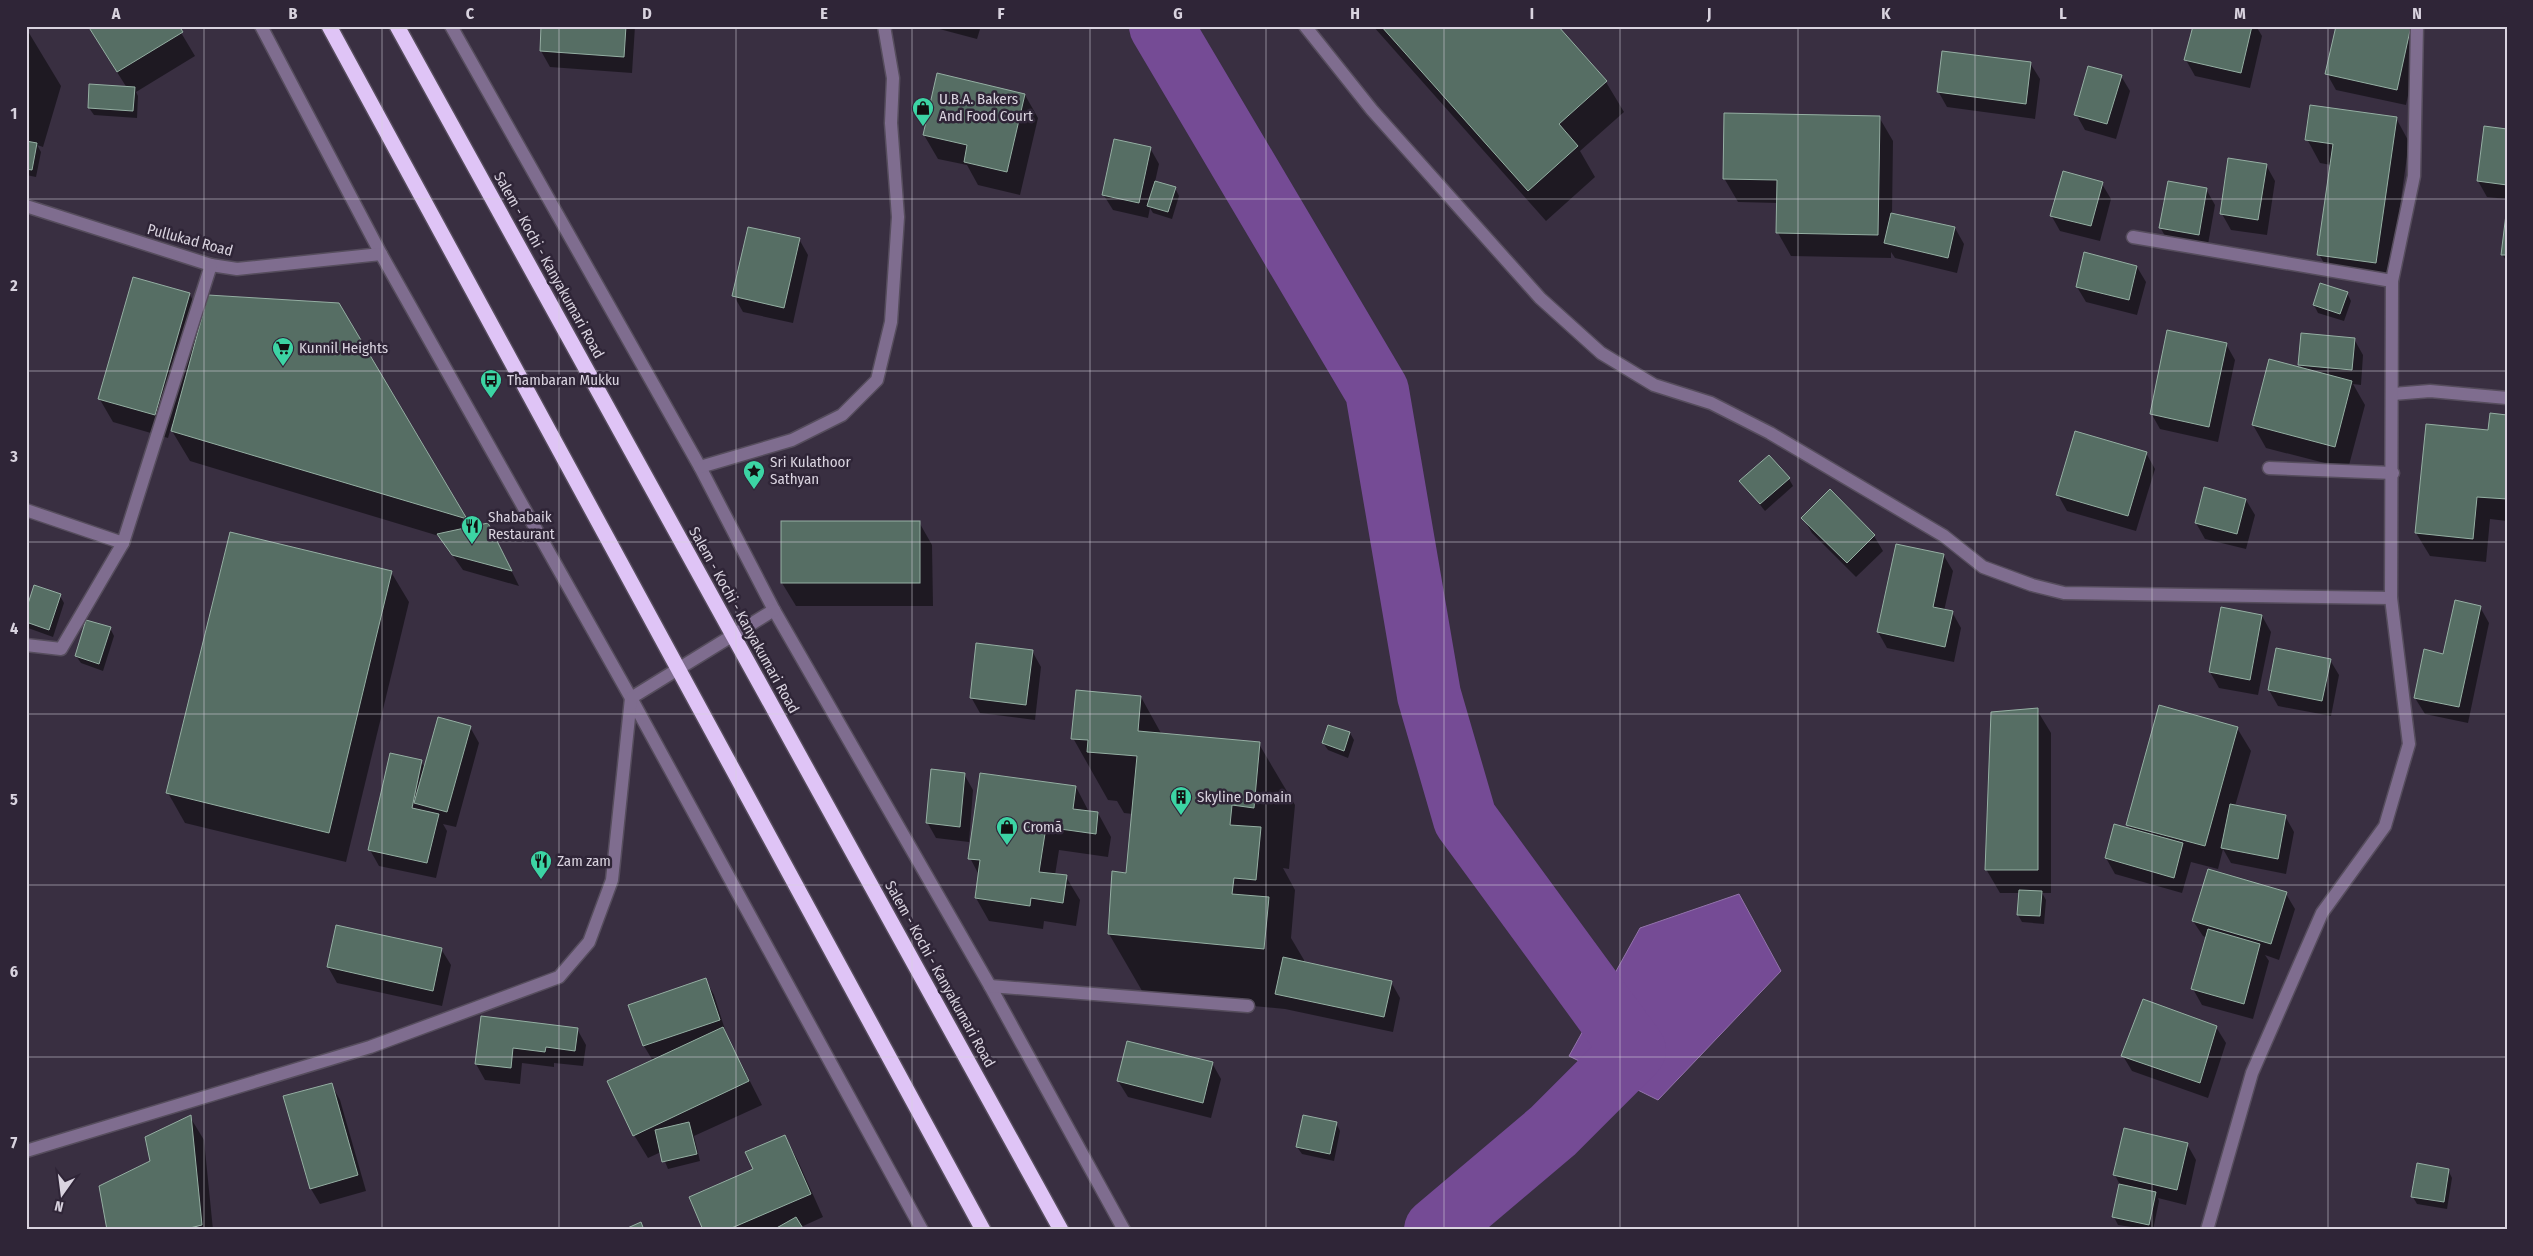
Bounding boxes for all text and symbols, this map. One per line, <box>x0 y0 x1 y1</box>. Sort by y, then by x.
text: A <box>111 4 121 23</box>
text: B <box>289 4 298 23</box>
text: C <box>466 4 475 23</box>
text: D <box>642 4 652 23</box>
text: E <box>820 4 828 23</box>
text: F <box>997 4 1005 23</box>
text: G <box>1173 4 1183 23</box>
text: H <box>1350 4 1360 23</box>
text: I <box>1530 4 1534 23</box>
text: J <box>1706 4 1711 23</box>
text: K <box>1881 4 1891 23</box>
text: L <box>2059 4 2067 23</box>
text: M <box>2234 4 2246 23</box>
text: N <box>2412 4 2422 23</box>
place label: U.B.A. Bakers And Food Court <box>939 90 1033 125</box>
shop icon: U.B.A. Bakers And Food Court <box>911 96 935 127</box>
text: 1 <box>11 104 17 123</box>
street label: Salem - Kochi - Kanyakumari Road <box>490 169 608 361</box>
street label: Pullukad Road <box>145 220 235 260</box>
text: 2 <box>9 276 18 295</box>
supermarket icon: Kunnil Heights <box>271 336 295 367</box>
place label: Kunnil Heights <box>299 339 388 357</box>
bus stop icon: Thambaran Mukku <box>479 368 503 399</box>
place label: Thambaran Mukku <box>507 371 620 389</box>
text: 3 <box>9 447 18 466</box>
place label: Sri Kulathoor Sathyan <box>770 453 851 488</box>
place icon: Sri Kulathoor Sathyan <box>742 459 766 490</box>
place label: Shababaik Restaurant <box>488 508 555 543</box>
restaurant icon: Shababaik Restaurant <box>460 514 484 545</box>
street label: Salem - Kochi - Kanyakumari Road <box>685 524 803 716</box>
text: 4 <box>10 619 18 638</box>
building icon: Skyline Domain <box>1169 785 1193 816</box>
place label: Skyline Domain <box>1197 788 1292 806</box>
text: 5 <box>10 790 18 809</box>
shop icon: Cromā <box>995 815 1019 846</box>
place label: Cromā <box>1023 818 1062 836</box>
restaurant icon: Zam zam <box>529 849 553 880</box>
place label: Zam zam <box>557 852 611 870</box>
street label: Salem - Kochi - Kanyakumari Road <box>881 878 999 1070</box>
text: 6 <box>10 962 18 981</box>
text: 7 <box>11 1133 18 1152</box>
north arrow <box>38 1168 88 1218</box>
text: N <box>53 1197 65 1215</box>

